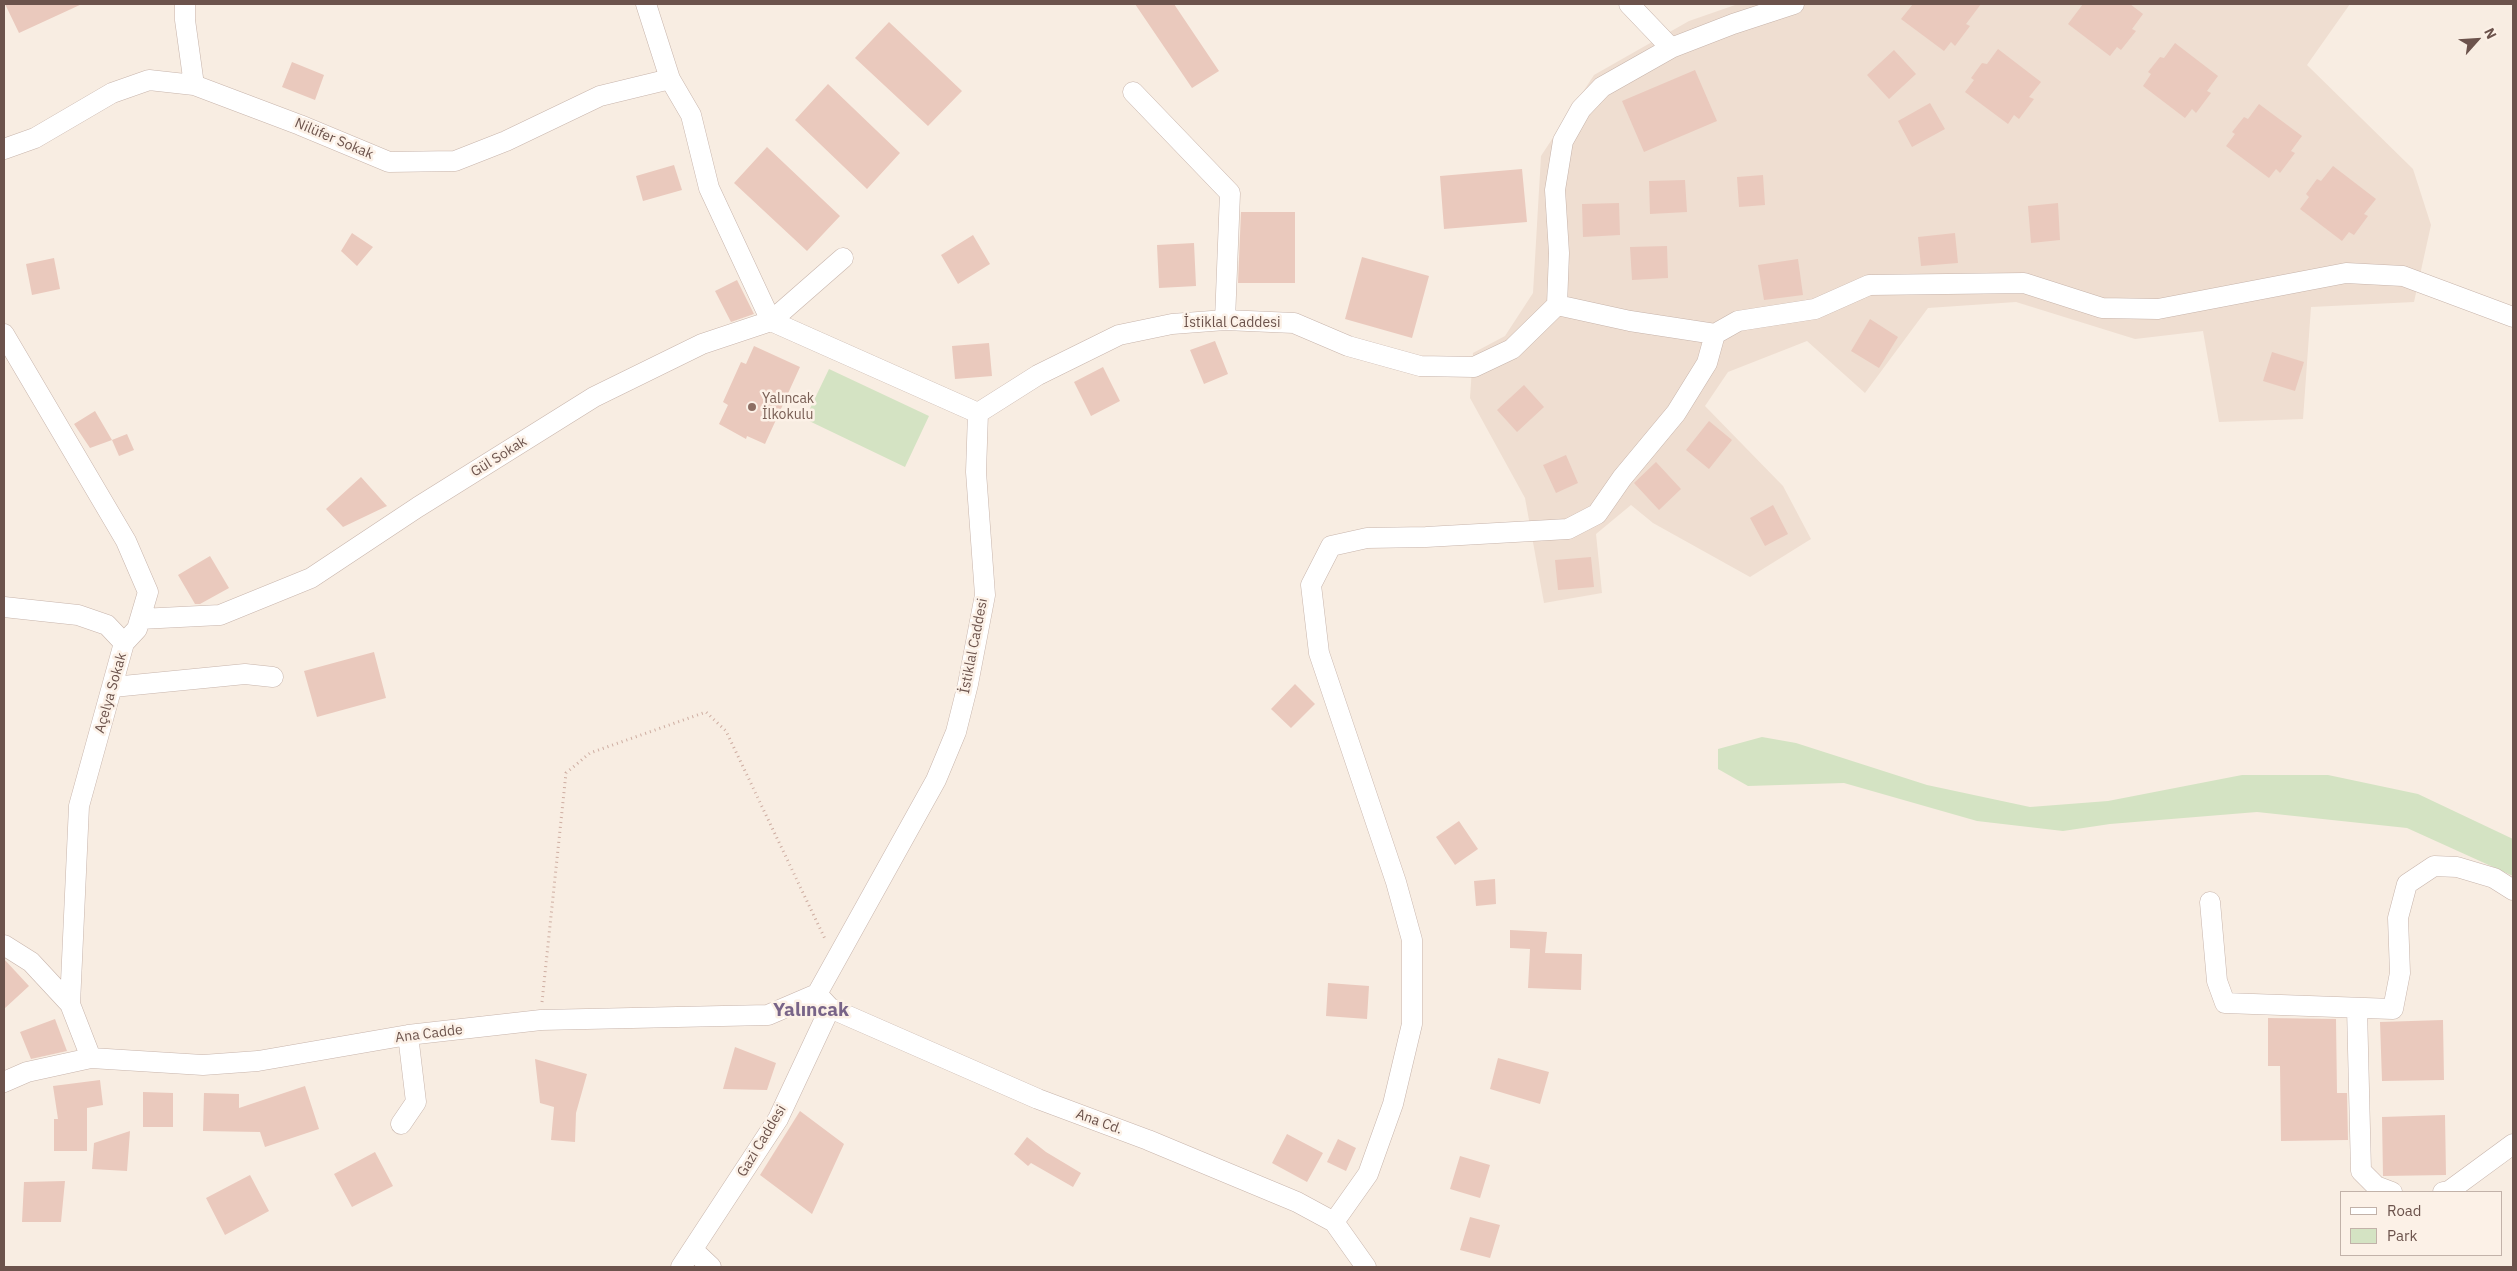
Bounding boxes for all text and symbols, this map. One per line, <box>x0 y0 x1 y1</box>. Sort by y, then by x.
north arrow <box>2452 15 2502 65</box>
text: N <box>2480 25 2501 42</box>
street label: Nilüfer Sokak <box>292 115 376 163</box>
street label: İstiklal Caddesi <box>1184 315 1280 331</box>
place label: Yalıncak İlkokulu <box>762 391 814 424</box>
marker: Yalıncak İlkokulu <box>746 401 758 413</box>
street label: Gül Sokak <box>468 433 530 481</box>
street label: İstiklal Caddesi <box>957 597 991 695</box>
street label: Açelya Sokak <box>91 651 131 735</box>
district label: Yalıncak <box>773 1000 849 1022</box>
street label: Ana Cadde <box>394 1022 464 1046</box>
street label: Gazi Caddesi <box>734 1102 790 1180</box>
street label: Ana Cd. <box>1073 1106 1125 1138</box>
legend <box>2340 1191 2502 1256</box>
text: Road <box>2387 1201 2422 1220</box>
text: Park <box>2387 1226 2417 1245</box>

